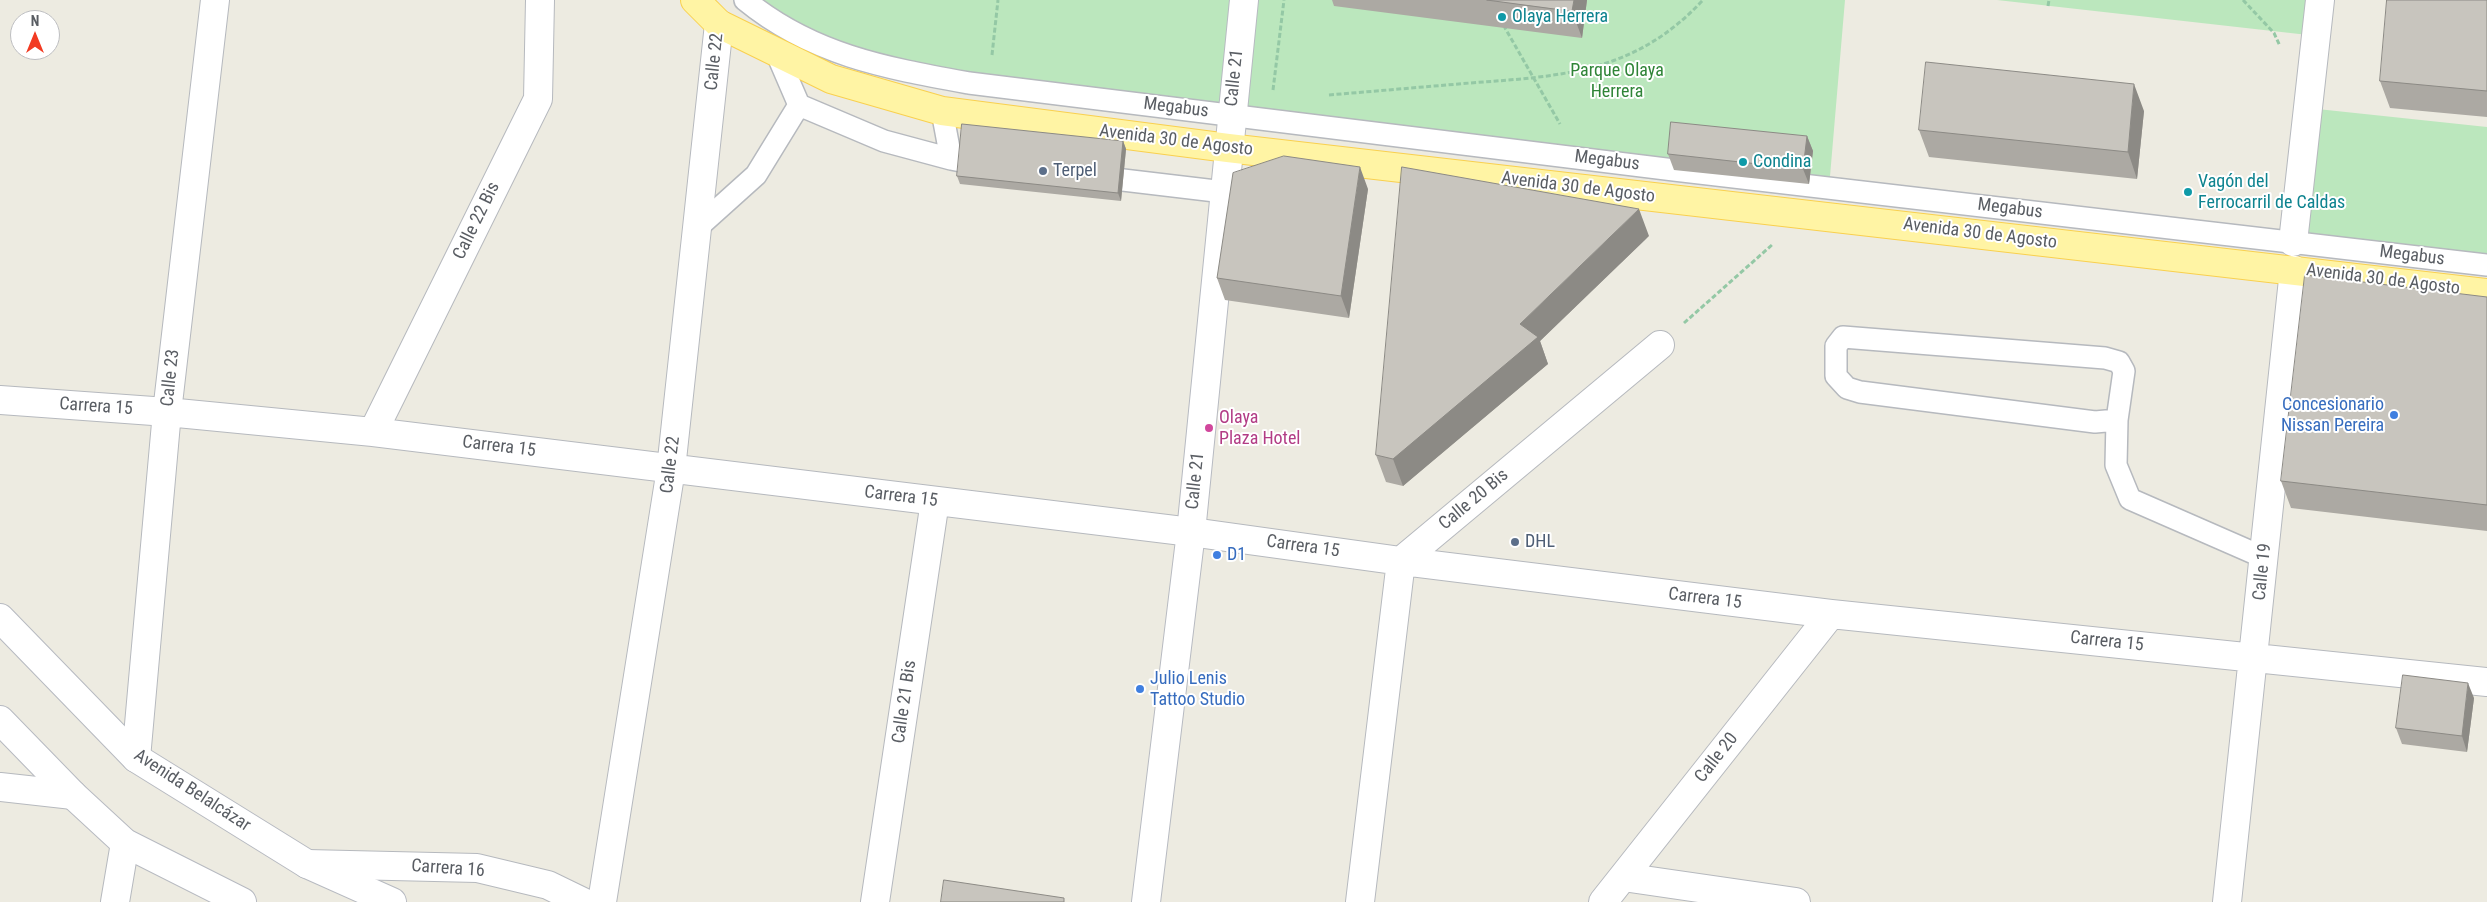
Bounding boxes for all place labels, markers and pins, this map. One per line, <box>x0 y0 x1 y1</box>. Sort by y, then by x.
place label: Olaya Herrera <box>1512 6 1608 28</box>
marker: Olaya Herrera <box>1496 11 1508 23</box>
place label: Condina <box>1753 151 1811 173</box>
marker: Condina <box>1737 156 1749 168</box>
place label: Terpel <box>1053 160 1097 182</box>
marker: Terpel <box>1037 165 1049 177</box>
place label: Vagón del Ferrocarril de Caldas <box>2198 171 2345 213</box>
marker: Vagón del Ferrocarril de Caldas <box>2182 186 2194 198</box>
place label: Concesionario Nissan Pereira <box>2281 394 2384 436</box>
place label: Olaya Plaza Hotel <box>1219 407 1300 449</box>
marker: Concesionario Nissan Pereira <box>2388 409 2400 421</box>
marker: Olaya Plaza Hotel <box>1203 422 1215 434</box>
place label: DHL <box>1525 531 1555 553</box>
marker: DHL <box>1509 536 1521 548</box>
place label: D1 <box>1227 544 1246 566</box>
marker: D1 <box>1211 549 1223 561</box>
place label: Julio Lenis Tattoo Studio <box>1150 668 1245 711</box>
marker: Julio Lenis Tattoo Studio <box>1134 683 1146 695</box>

